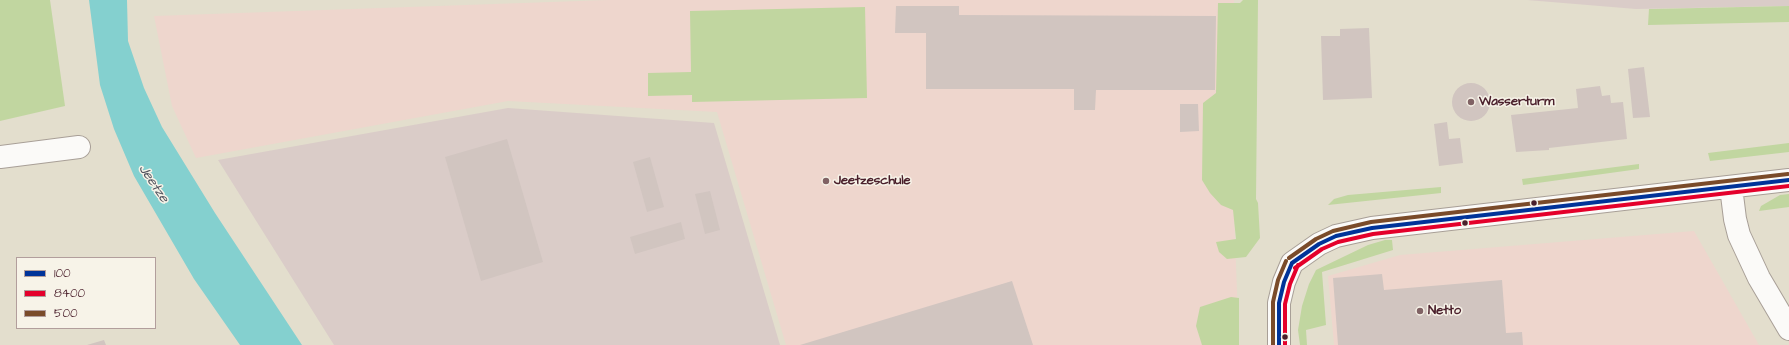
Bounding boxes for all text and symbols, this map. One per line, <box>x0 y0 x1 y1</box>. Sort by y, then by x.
place label: Wasserturm <box>1479 94 1554 110</box>
marker: Wasserturm <box>1466 97 1476 107</box>
water label: Jeetze <box>134 162 172 206</box>
place label: Jeetzeschule <box>834 173 911 189</box>
marker: Jeetzeschule <box>821 176 831 186</box>
unlabelled marker <box>1529 198 1539 208</box>
unlabelled marker <box>1460 218 1470 228</box>
legend <box>16 257 156 329</box>
text: 100 <box>54 265 71 282</box>
text: 8400 <box>54 285 85 302</box>
place label: Netto <box>1428 303 1461 319</box>
text: 500 <box>54 305 78 322</box>
marker: Netto <box>1415 306 1425 316</box>
unlabelled marker <box>1280 332 1290 342</box>

